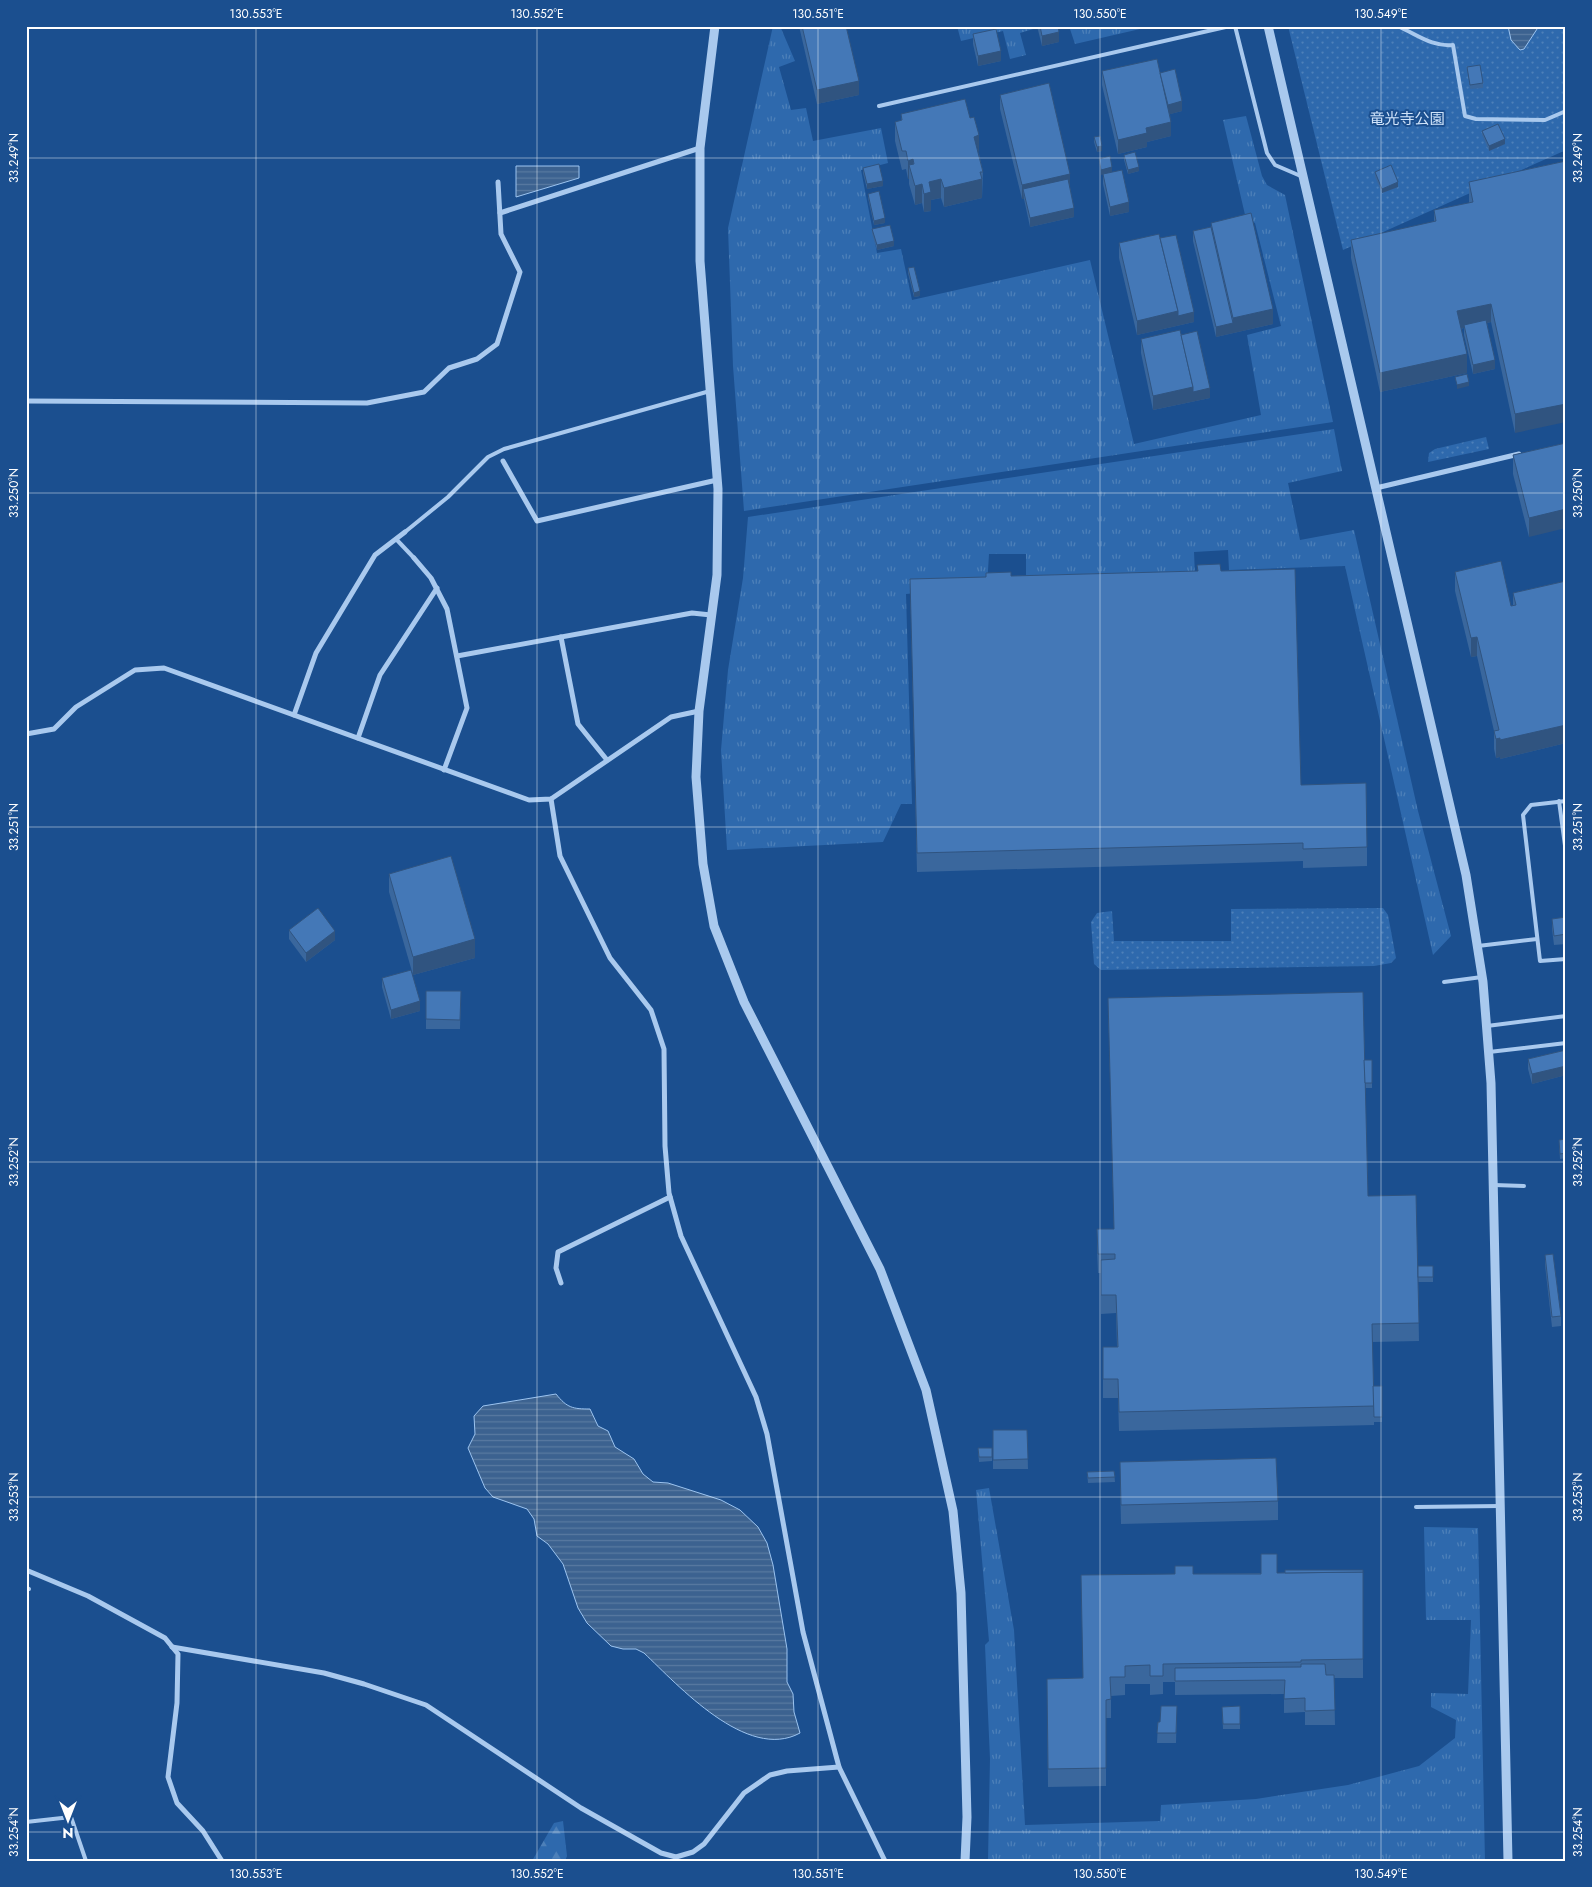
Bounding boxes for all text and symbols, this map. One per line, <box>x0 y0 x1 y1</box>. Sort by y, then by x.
text: 130.553°E <box>230 5 282 23</box>
text: 130.552°E <box>510 5 564 23</box>
text: 130.551°E <box>792 5 844 23</box>
text: 130.550°E <box>1073 5 1127 23</box>
text: 130.549°E <box>1354 5 1408 23</box>
park label: 竜光寺公園 <box>1369 108 1445 130</box>
text: 33.249°N <box>5 133 23 183</box>
text: 33.249°N <box>1569 133 1587 183</box>
text: 33.250°N <box>5 468 23 518</box>
text: 33.250°N <box>1569 468 1587 518</box>
text: 33.251°N <box>5 803 23 851</box>
text: 33.251°N <box>1569 803 1587 851</box>
text: 33.252°N <box>5 1137 23 1187</box>
text: 33.252°N <box>1569 1137 1587 1187</box>
text: 33.253°N <box>5 1472 23 1522</box>
text: 33.253°N <box>1569 1472 1587 1522</box>
north arrow <box>42 1794 92 1844</box>
text: 33.254°N <box>5 1807 23 1857</box>
text: 33.254°N <box>1569 1807 1587 1857</box>
text: N <box>62 1823 74 1843</box>
text: 130.553°E <box>230 1865 282 1883</box>
text: 130.552°E <box>510 1865 564 1883</box>
text: 130.551°E <box>792 1865 844 1883</box>
text: 130.550°E <box>1073 1865 1127 1883</box>
text: 130.549°E <box>1354 1865 1408 1883</box>

